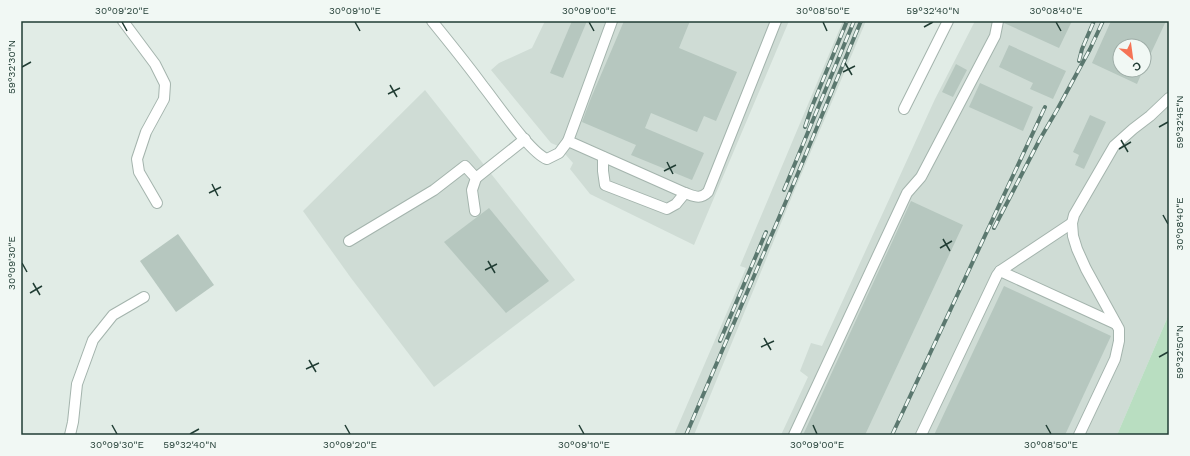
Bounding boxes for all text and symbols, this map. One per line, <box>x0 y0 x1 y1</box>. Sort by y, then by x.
text: 30°09'20"E <box>95 5 149 16</box>
text: 30°09'10"E <box>329 5 381 16</box>
text: 30°09'00"E <box>562 5 616 16</box>
text: 30°08'50"E <box>796 5 850 16</box>
text: 59°32'40"N <box>906 5 960 16</box>
text: 30°08'40"E <box>1029 5 1083 16</box>
north arrow <box>1112 38 1152 78</box>
text: 59°32'30"N <box>6 40 17 94</box>
text: С <box>1130 59 1143 74</box>
text: 59°32'45"N <box>1174 96 1185 148</box>
text: 30°08'40"E <box>1174 197 1185 251</box>
text: 30°09'30"E <box>6 236 17 290</box>
text: 59°32'50"N <box>1174 325 1185 379</box>
text: 30°09'30"E <box>90 439 144 450</box>
text: 59°32'40"N <box>163 439 217 450</box>
text: 30°09'20"E <box>323 439 377 450</box>
text: 30°09'10"E <box>558 439 610 450</box>
text: 30°09'00"E <box>790 439 844 450</box>
text: 30°08'50"E <box>1024 439 1078 450</box>

